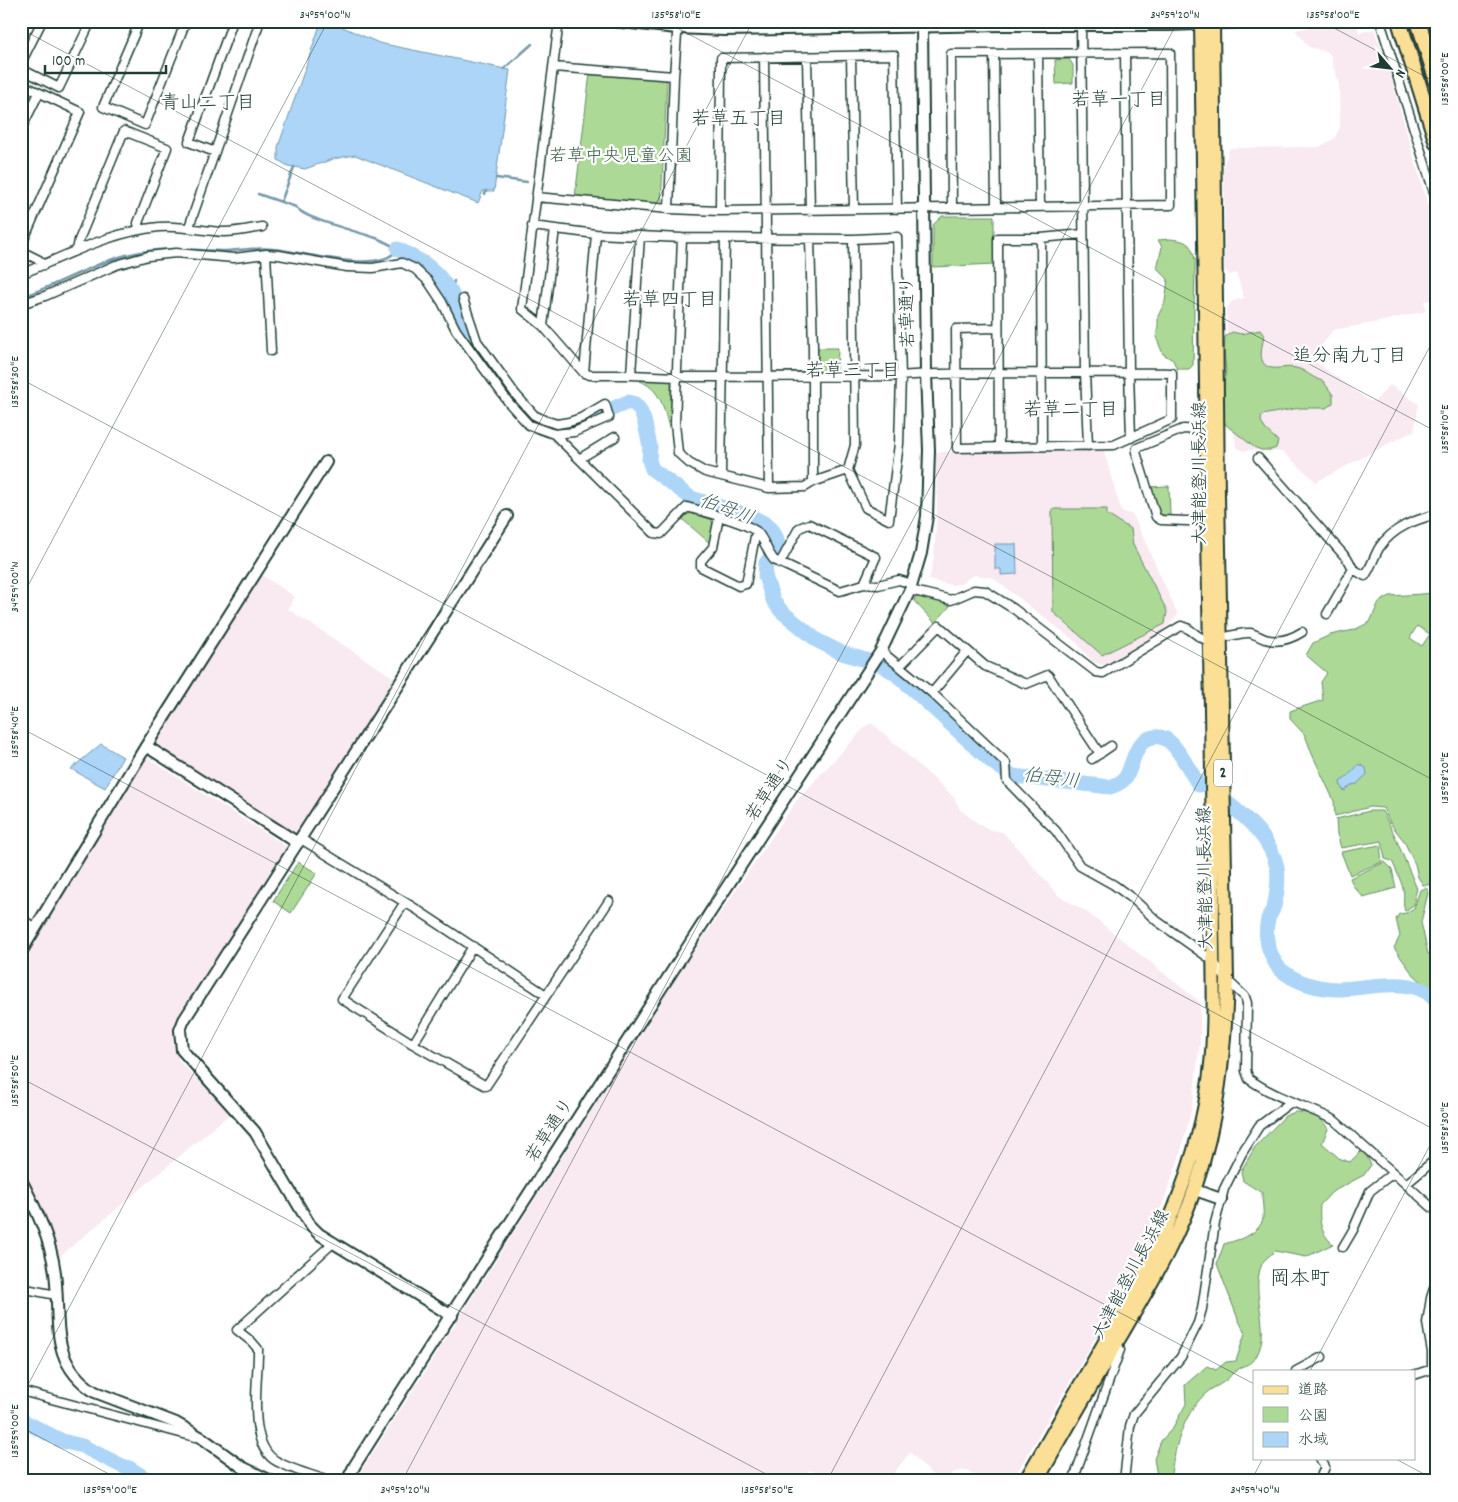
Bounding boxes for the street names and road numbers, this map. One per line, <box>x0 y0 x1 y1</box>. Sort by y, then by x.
street label: 若草通り <box>896 276 922 348</box>
street label: 大津能登川長浜線 <box>1189 401 1214 545</box>
street label: 若草通り <box>741 753 801 827</box>
road number: 2 <box>1214 760 1232 786</box>
street label: 大津能登川長浜線 <box>1193 806 1221 950</box>
street label: 若草通り <box>521 1094 581 1168</box>
street label: 大津能登川長浜線 <box>1087 1206 1177 1344</box>

